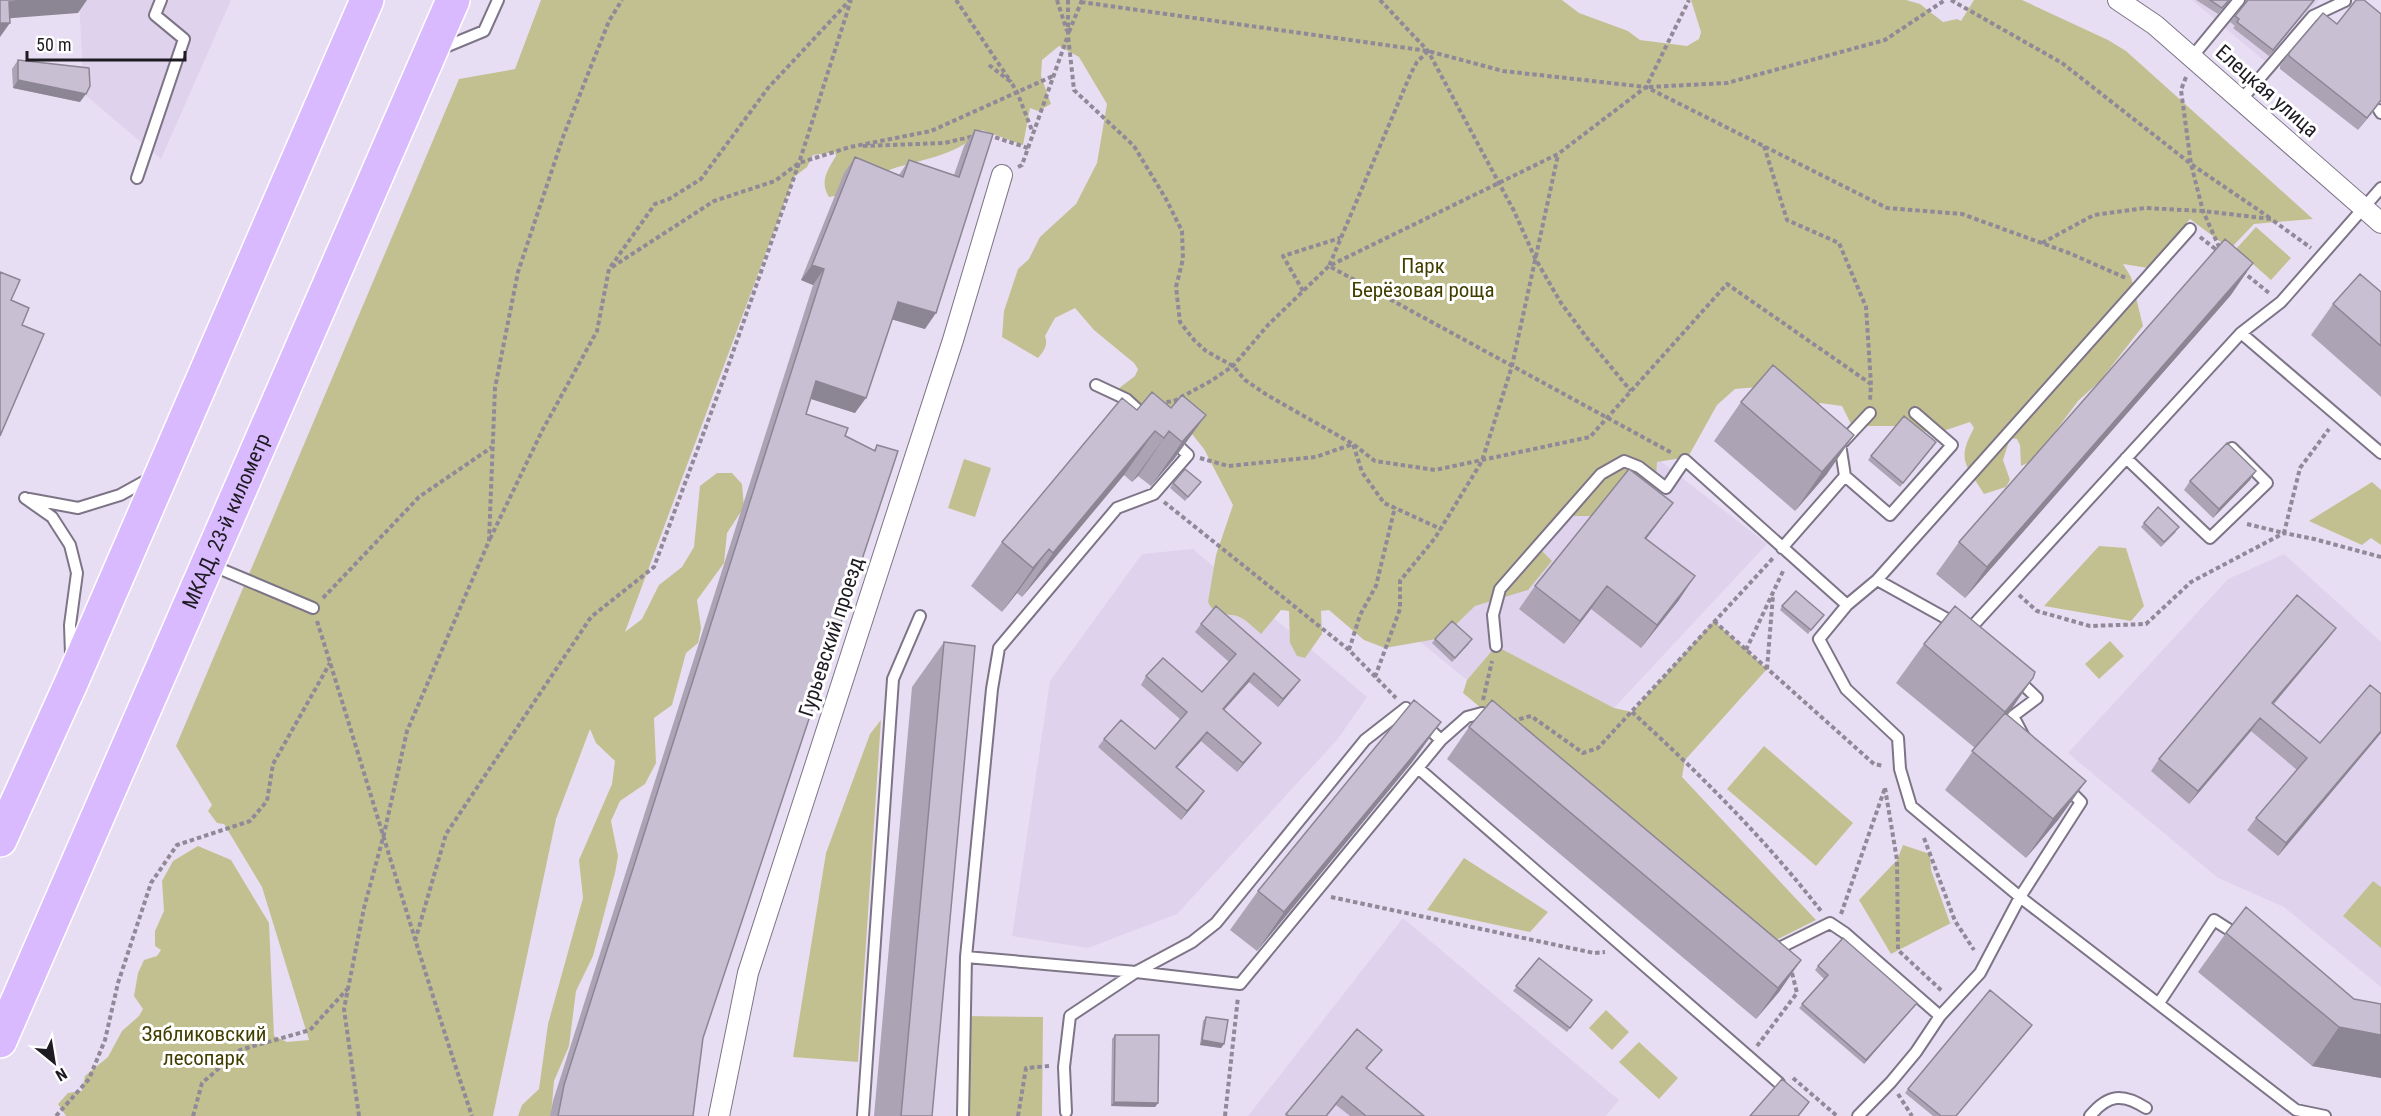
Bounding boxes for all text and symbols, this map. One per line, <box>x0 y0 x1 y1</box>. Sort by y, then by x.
scale bar <box>27 24 184 62</box>
text: 50 m <box>36 34 71 55</box>
street label: Елецкая улица <box>2211 40 2323 142</box>
park label: Парк Берёзовая роща <box>1351 254 1495 302</box>
street label: МКАД, 23-й километр <box>178 430 275 613</box>
street label: Гурьевский проезд <box>794 554 868 720</box>
park label: Зябликовский лесопарк <box>142 1022 266 1070</box>
north arrow <box>24 1032 84 1092</box>
text: N <box>52 1064 70 1085</box>

